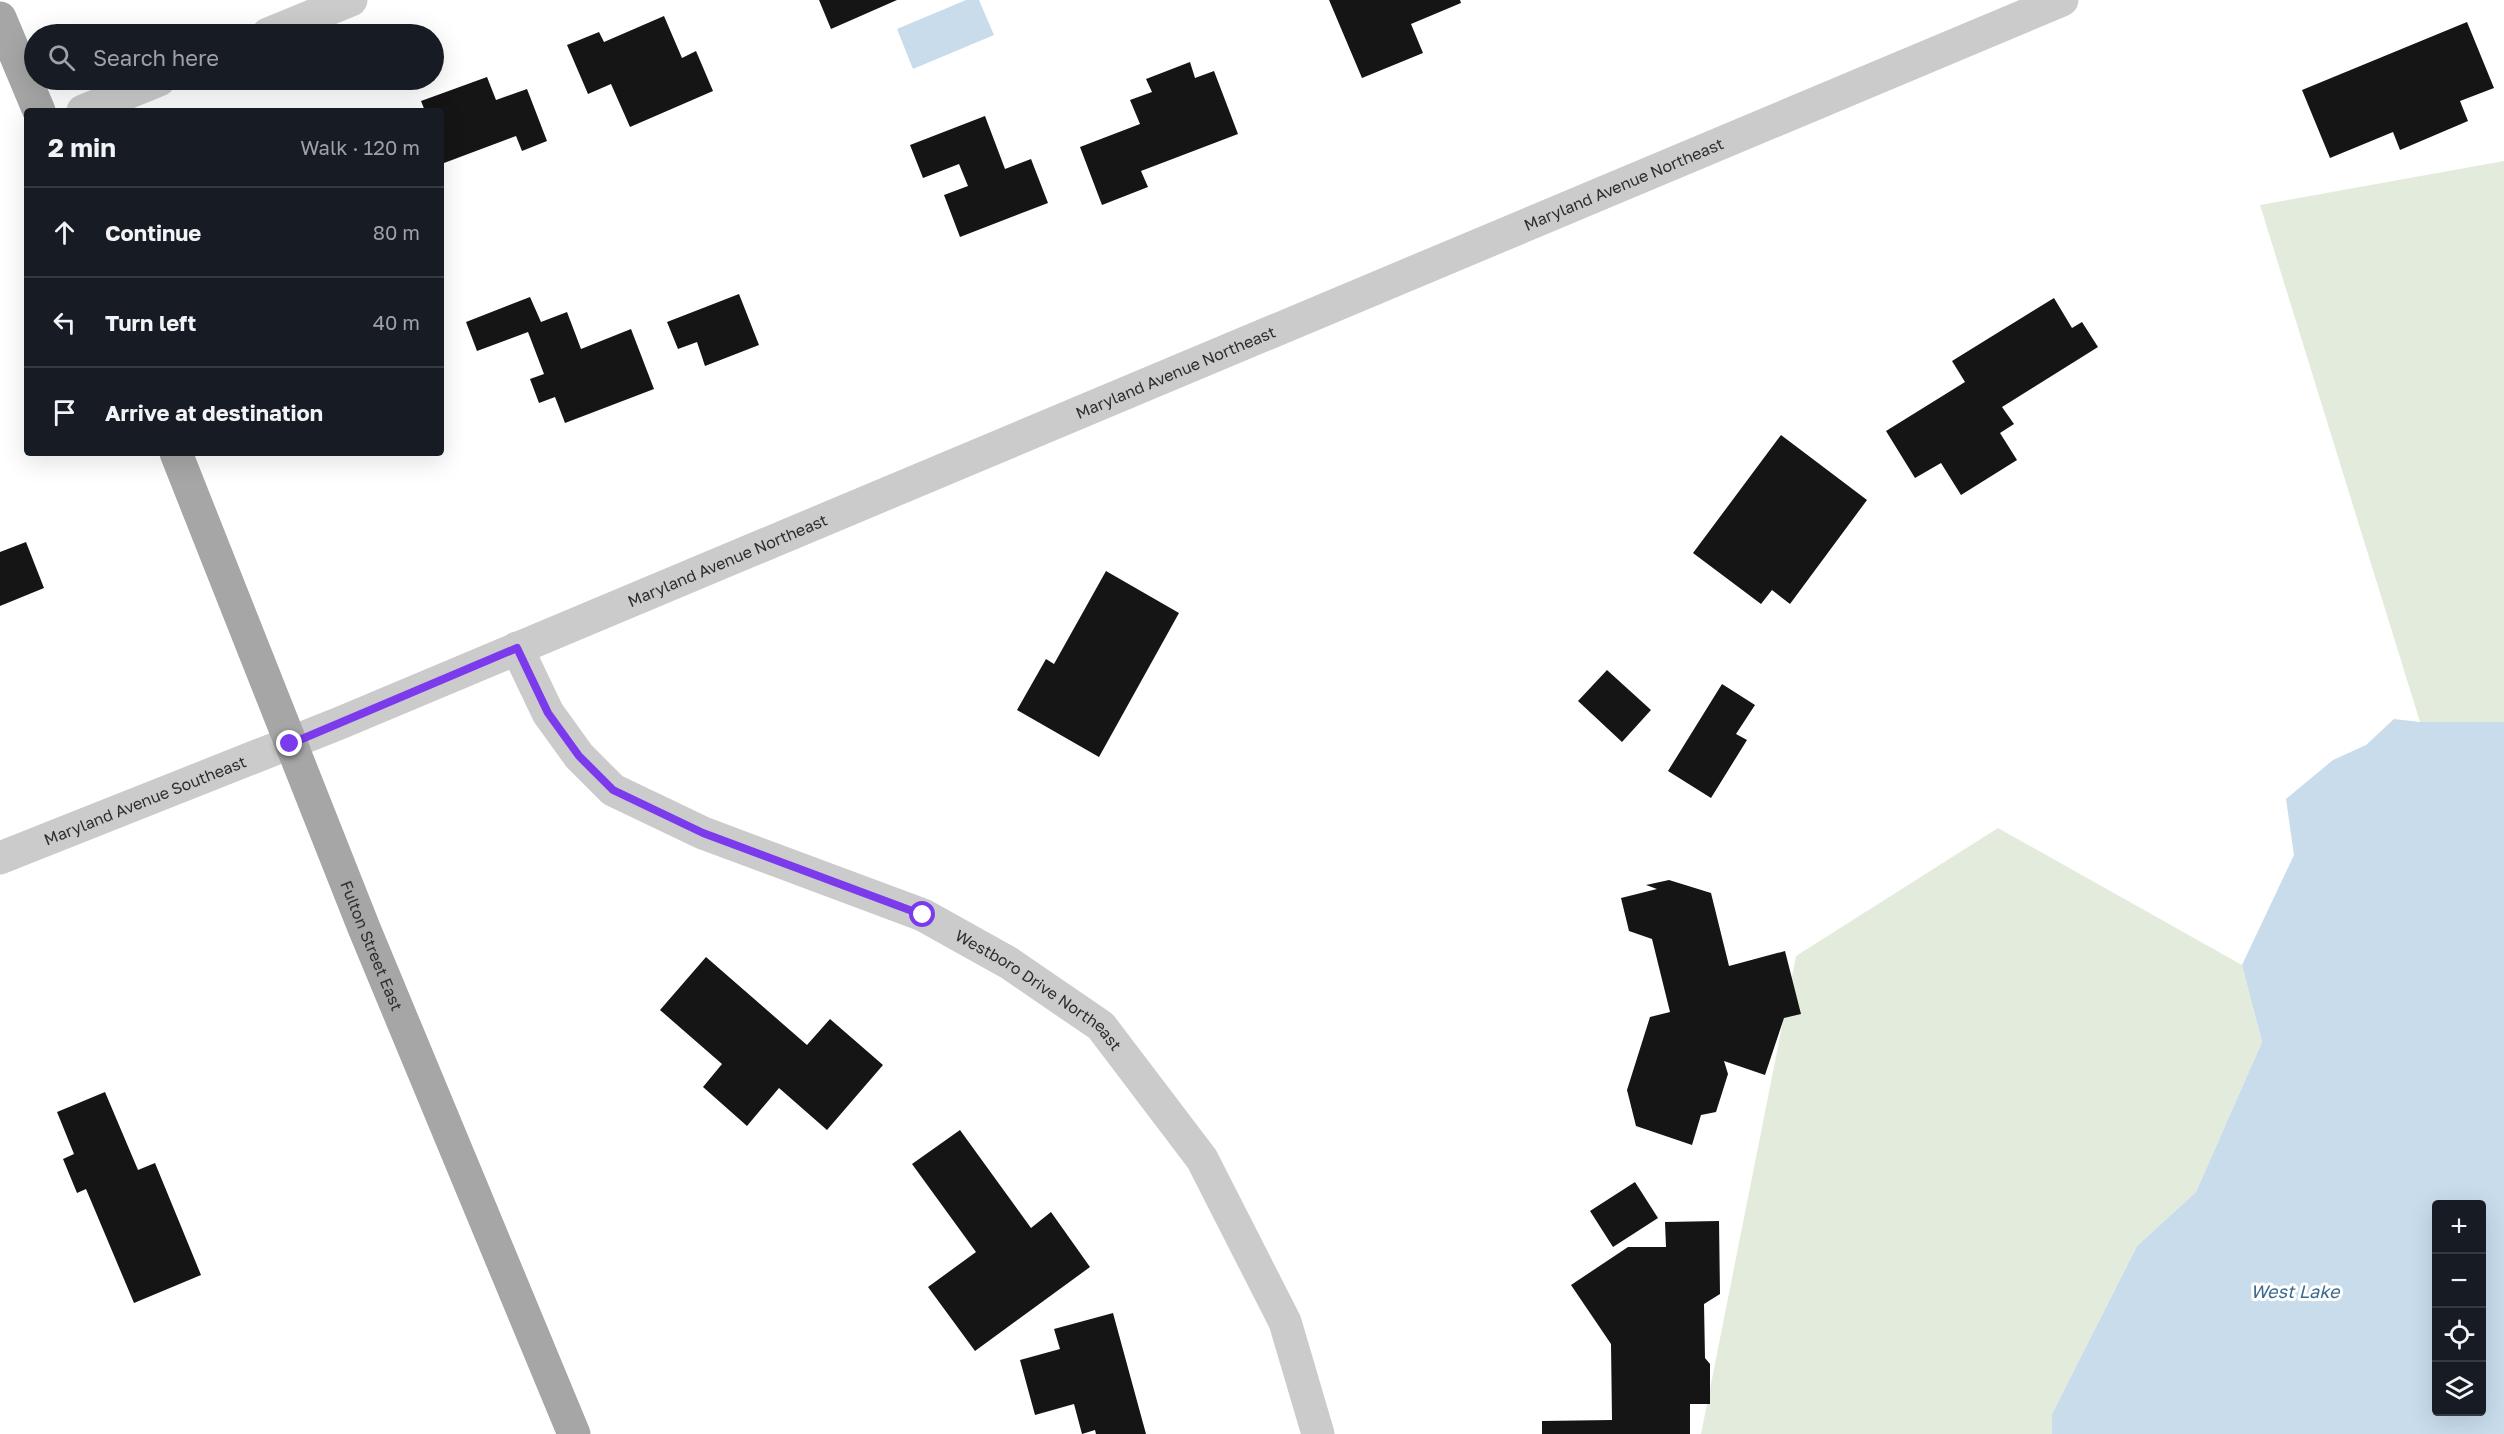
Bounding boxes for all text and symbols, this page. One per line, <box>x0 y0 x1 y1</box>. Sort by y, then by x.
search box <box>24 24 444 90</box>
icon: search <box>45 41 78 74</box>
text: Search here <box>93 44 219 71</box>
text: 2 min <box>48 132 116 163</box>
street label: Maryland Avenue Northeast <box>1521 133 1726 235</box>
text: Walk · 120 m <box>300 135 420 159</box>
icon: ahead <box>48 216 81 249</box>
text: Continue <box>105 219 201 246</box>
text: 80 m <box>373 220 420 244</box>
icon: left <box>48 306 81 339</box>
text: Turn left <box>105 309 196 336</box>
text: 40 m <box>373 310 420 334</box>
street label: Maryland Avenue Northeast <box>1073 321 1278 423</box>
icon: arrive <box>48 396 81 429</box>
text: Arrive at destination <box>105 399 323 426</box>
street label: Maryland Avenue Northeast <box>625 510 830 611</box>
route end <box>276 730 302 756</box>
street label: Maryland Avenue Southeast <box>41 751 249 850</box>
street label: Fulton Street East <box>336 878 407 1014</box>
route start <box>909 901 935 927</box>
street label: Westboro Drive Northeast <box>952 925 1126 1054</box>
map controls <box>2432 1200 2486 1416</box>
button: + <box>2432 1200 2486 1254</box>
button: − <box>2432 1254 2486 1308</box>
water label: West Lake <box>2250 1280 2341 1302</box>
button: locate <box>2432 1308 2486 1362</box>
button: layers <box>2432 1362 2486 1416</box>

